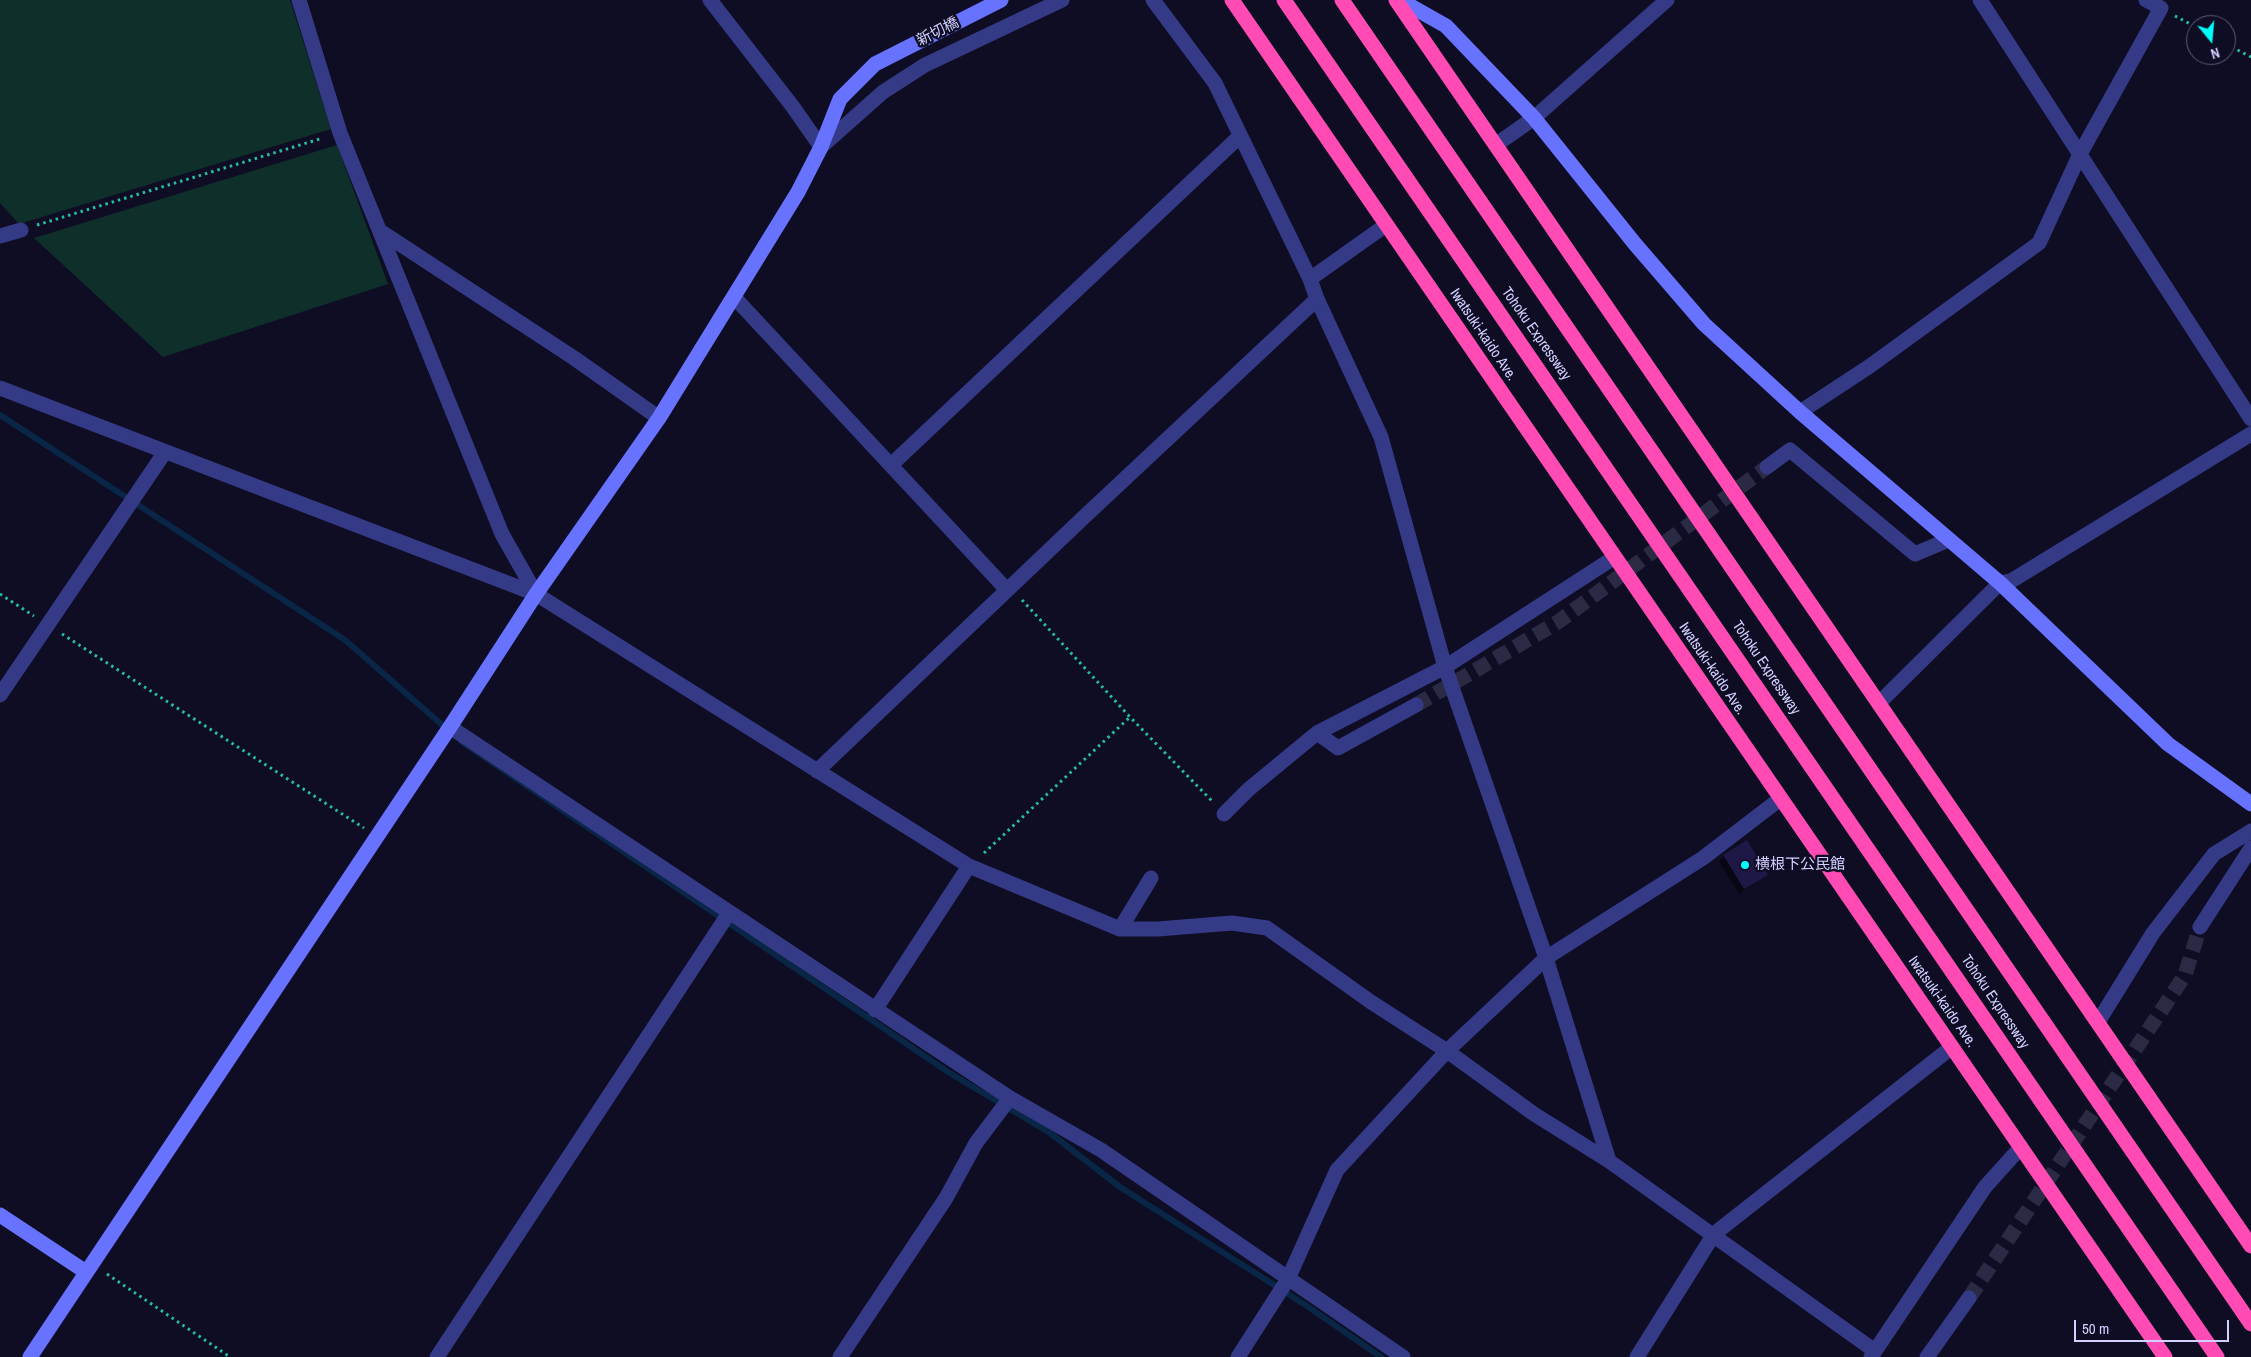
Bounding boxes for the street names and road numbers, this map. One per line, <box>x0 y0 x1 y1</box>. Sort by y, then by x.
street label: 新切橋 <box>914 14 962 50</box>
street label: Tohoku Expressway <box>1497 284 1575 384</box>
street label: Iwatsuki-kaido Ave. <box>1446 286 1520 384</box>
street label: Tohoku Expressway <box>1728 618 1804 718</box>
street label: Iwatsuki-kaido Ave. <box>1675 620 1749 718</box>
street label: Tohoku Expressway <box>1957 952 2033 1052</box>
street label: Iwatsuki-kaido Ave. <box>1904 953 1980 1051</box>

